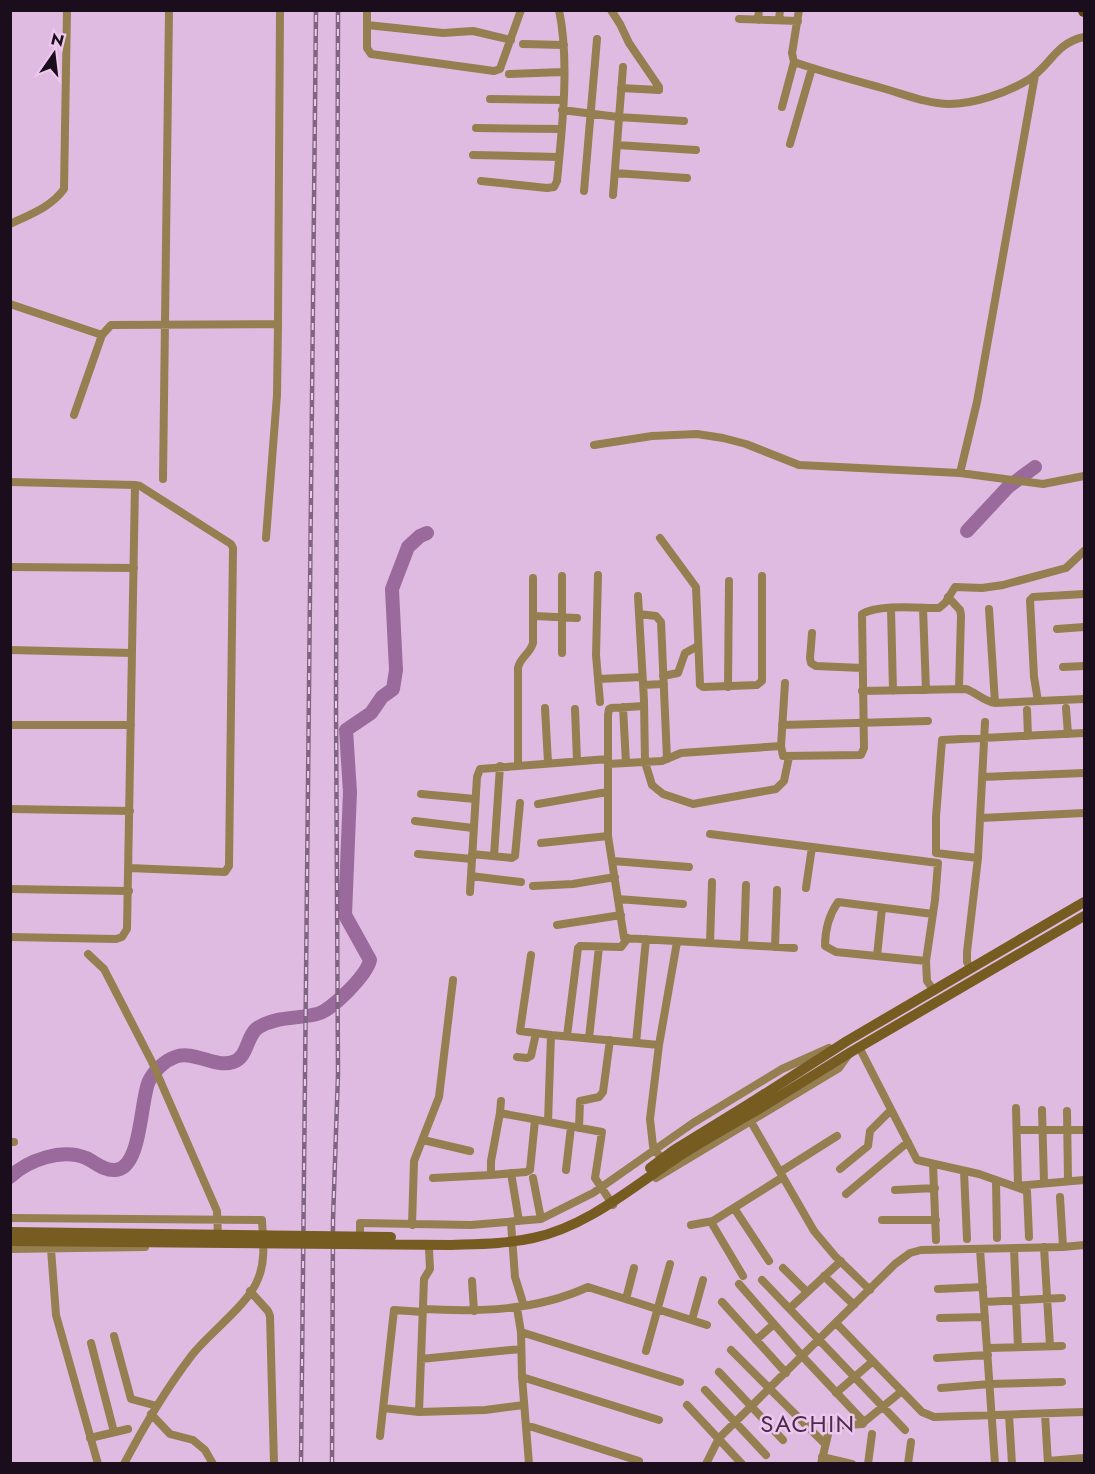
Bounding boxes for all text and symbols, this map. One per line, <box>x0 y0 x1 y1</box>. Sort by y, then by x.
north arrow <box>24 24 84 84</box>
text: N <box>49 27 66 53</box>
district label: SACHIN <box>760 1406 856 1441</box>

